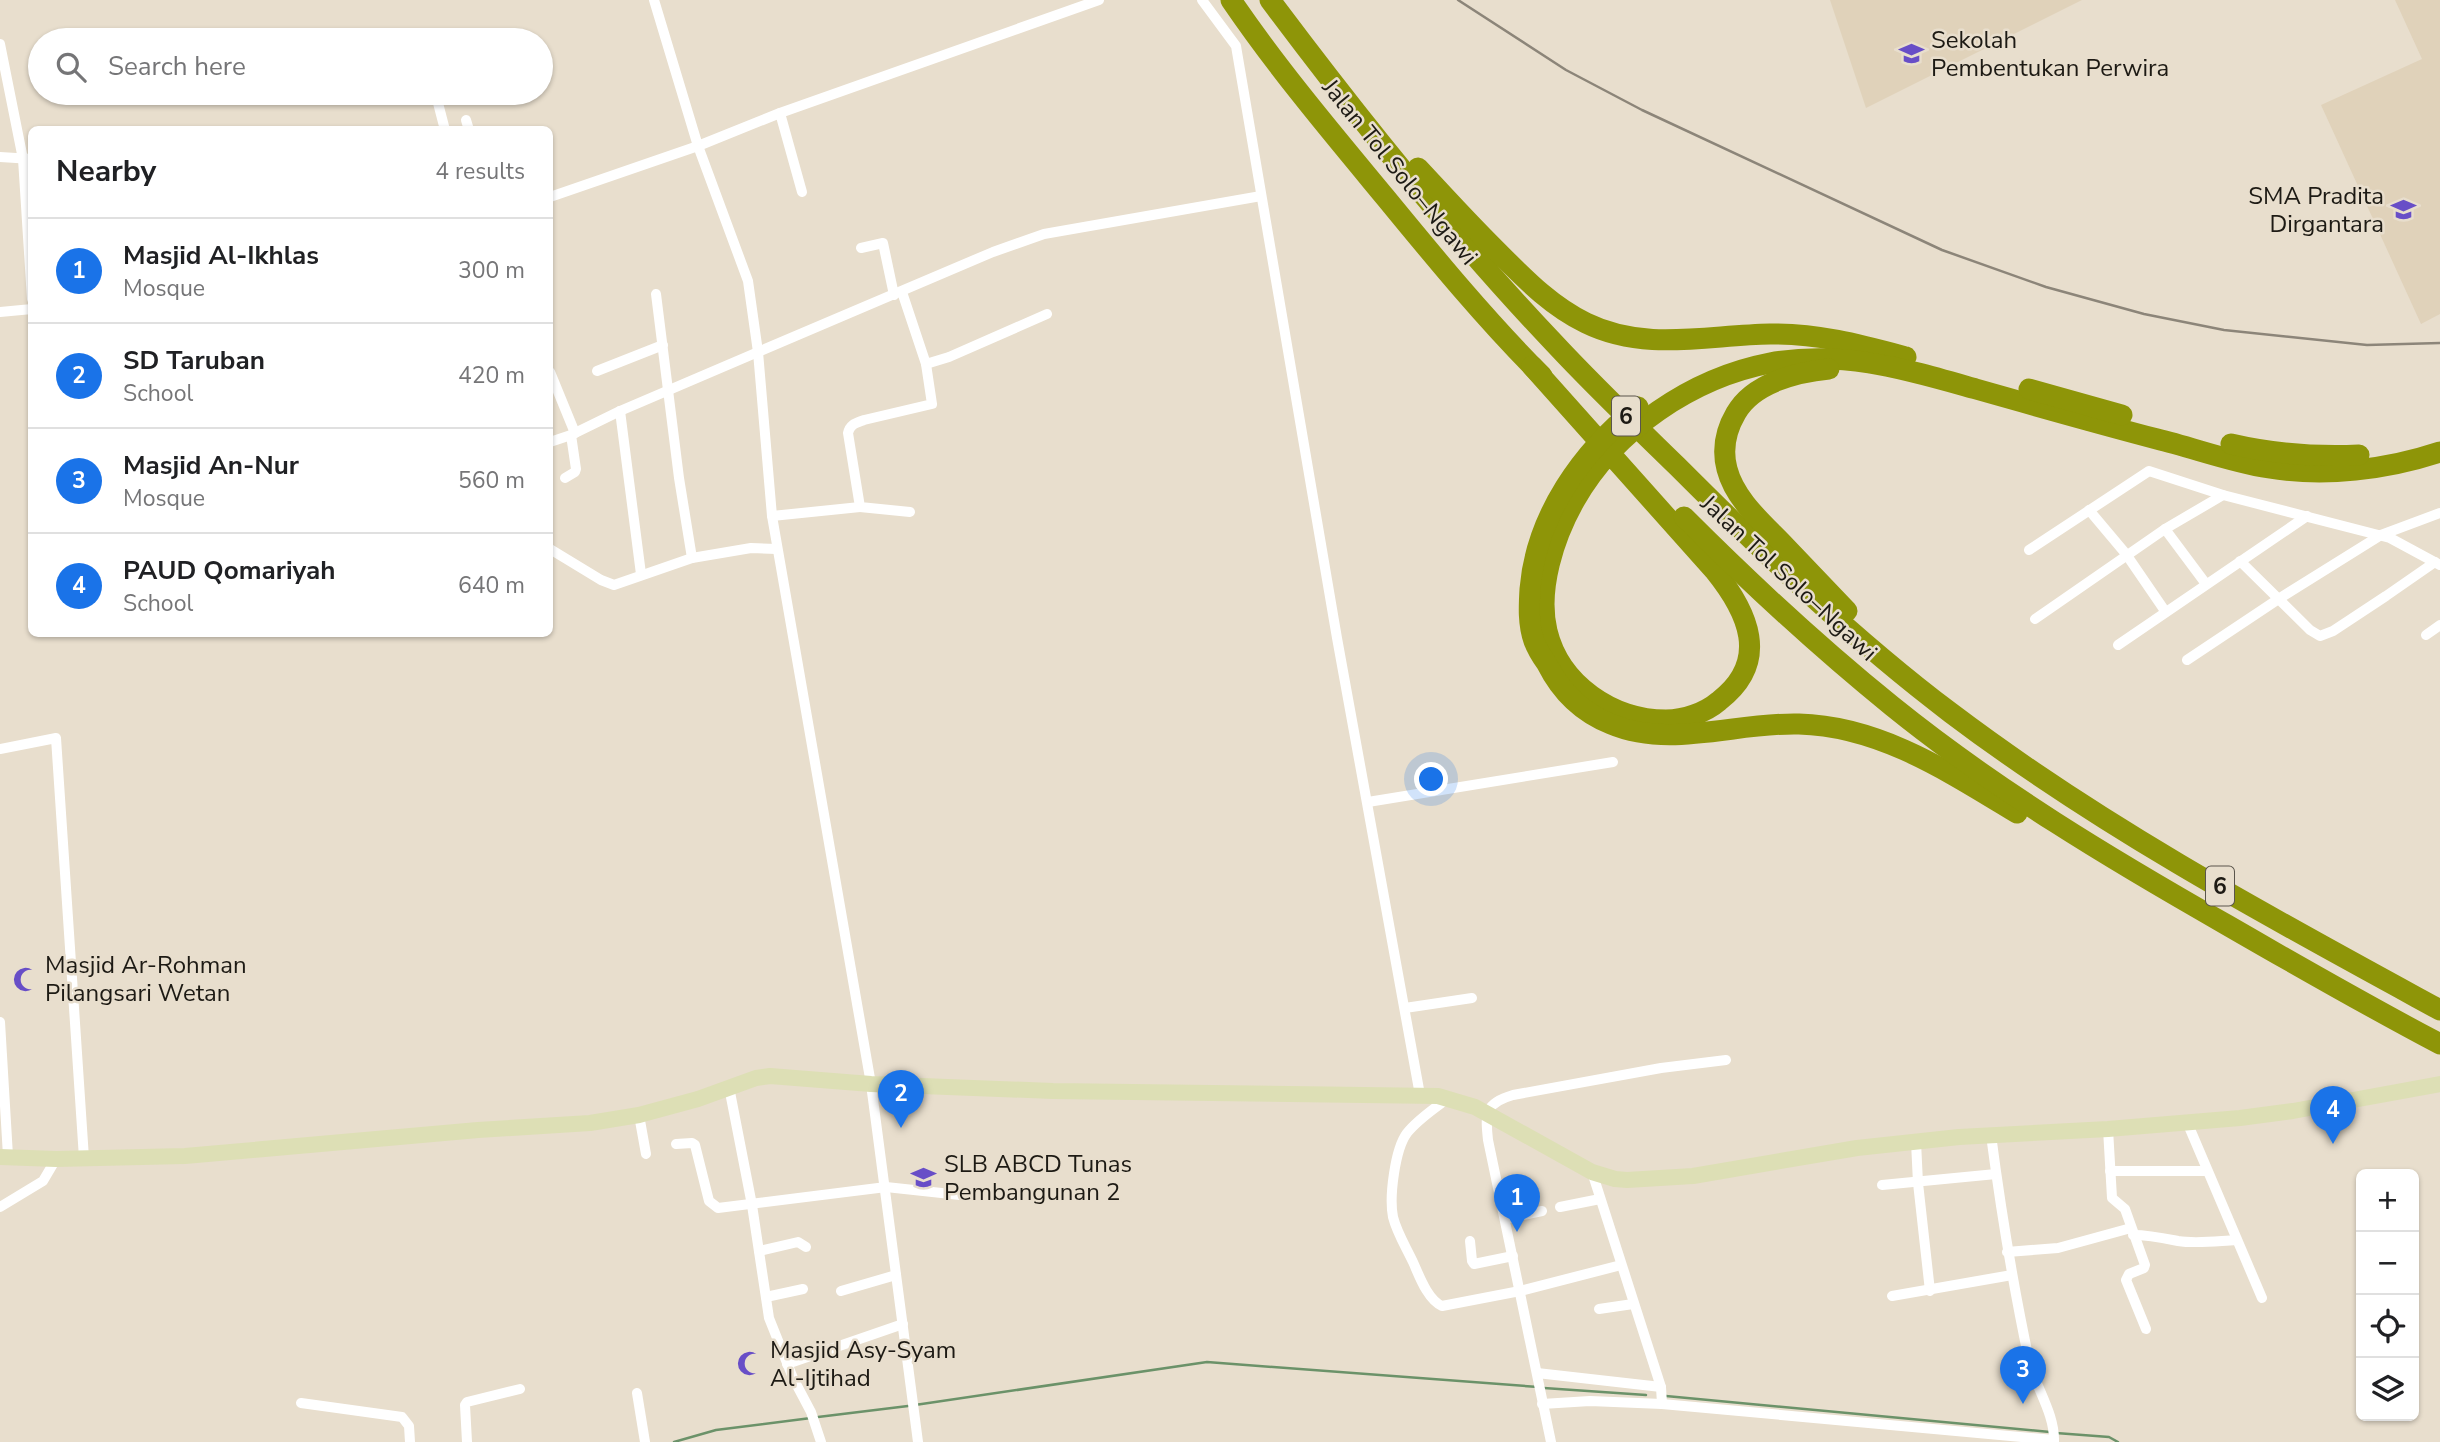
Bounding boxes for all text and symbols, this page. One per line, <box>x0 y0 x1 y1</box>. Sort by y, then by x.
place label: Sekolah Pembentukan Perwira <box>1931 24 2169 84</box>
search box <box>28 28 553 105</box>
school or university icon: Sekolah Pembentukan Perwira <box>1897 40 1925 68</box>
icon: search <box>52 48 90 86</box>
text: Search here <box>108 49 246 84</box>
street label: Jalan Tol Solo–Ngawi <box>1314 72 1485 272</box>
text: Nearby <box>56 151 156 192</box>
text: 4 results <box>435 156 525 187</box>
place label: SMA Pradita Dirgantara <box>2248 180 2384 240</box>
school or university icon: SMA Pradita Dirgantara <box>2390 196 2418 224</box>
text: Masjid Al-Ikhlas <box>123 238 319 273</box>
text: 1 <box>72 255 86 286</box>
text: 300 m <box>458 255 525 286</box>
text: Mosque <box>123 273 205 304</box>
text: SD Taruban <box>123 343 265 378</box>
text: 2 <box>72 360 86 391</box>
text: 420 m <box>458 360 525 391</box>
text: School <box>123 378 193 409</box>
road number: 6 <box>1612 396 1640 436</box>
text: Masjid An-Nur <box>123 448 299 483</box>
text: 3 <box>72 465 86 496</box>
text: 560 m <box>458 465 525 496</box>
text: Mosque <box>123 483 205 514</box>
street label: Jalan Tol Solo–Ngawi <box>1693 487 1884 668</box>
text: PAUD Qomariyah <box>123 553 335 588</box>
text: 4 <box>72 570 86 601</box>
text: 640 m <box>458 570 525 601</box>
text: School <box>123 588 193 619</box>
your location <box>1414 762 1448 796</box>
road number: 6 <box>2206 866 2234 906</box>
place label: Masjid Ar-Rohman Pilangsari Wetan <box>45 949 247 1009</box>
mosque icon: Masjid Ar-Rohman Pilangsari Wetan <box>11 965 39 993</box>
pin: 2 <box>878 1070 924 1128</box>
pin: 4 <box>2310 1086 2356 1144</box>
place label: SLB ABCD Tunas Pembangunan 2 <box>944 1148 1132 1208</box>
school or university icon: SLB ABCD Tunas Pembangunan 2 <box>910 1164 938 1192</box>
map controls <box>2356 1169 2419 1421</box>
button: + <box>2356 1169 2419 1232</box>
pin: 1 <box>1494 1174 1540 1232</box>
button: − <box>2356 1232 2419 1295</box>
button: locate <box>2356 1295 2419 1358</box>
place label: Masjid Asy-Syam Al-Ijtihad <box>770 1334 956 1394</box>
pin: 3 <box>2000 1346 2046 1404</box>
mosque icon: Masjid Asy-Syam Al-Ijtihad <box>736 1350 764 1378</box>
button: layers <box>2356 1358 2419 1421</box>

